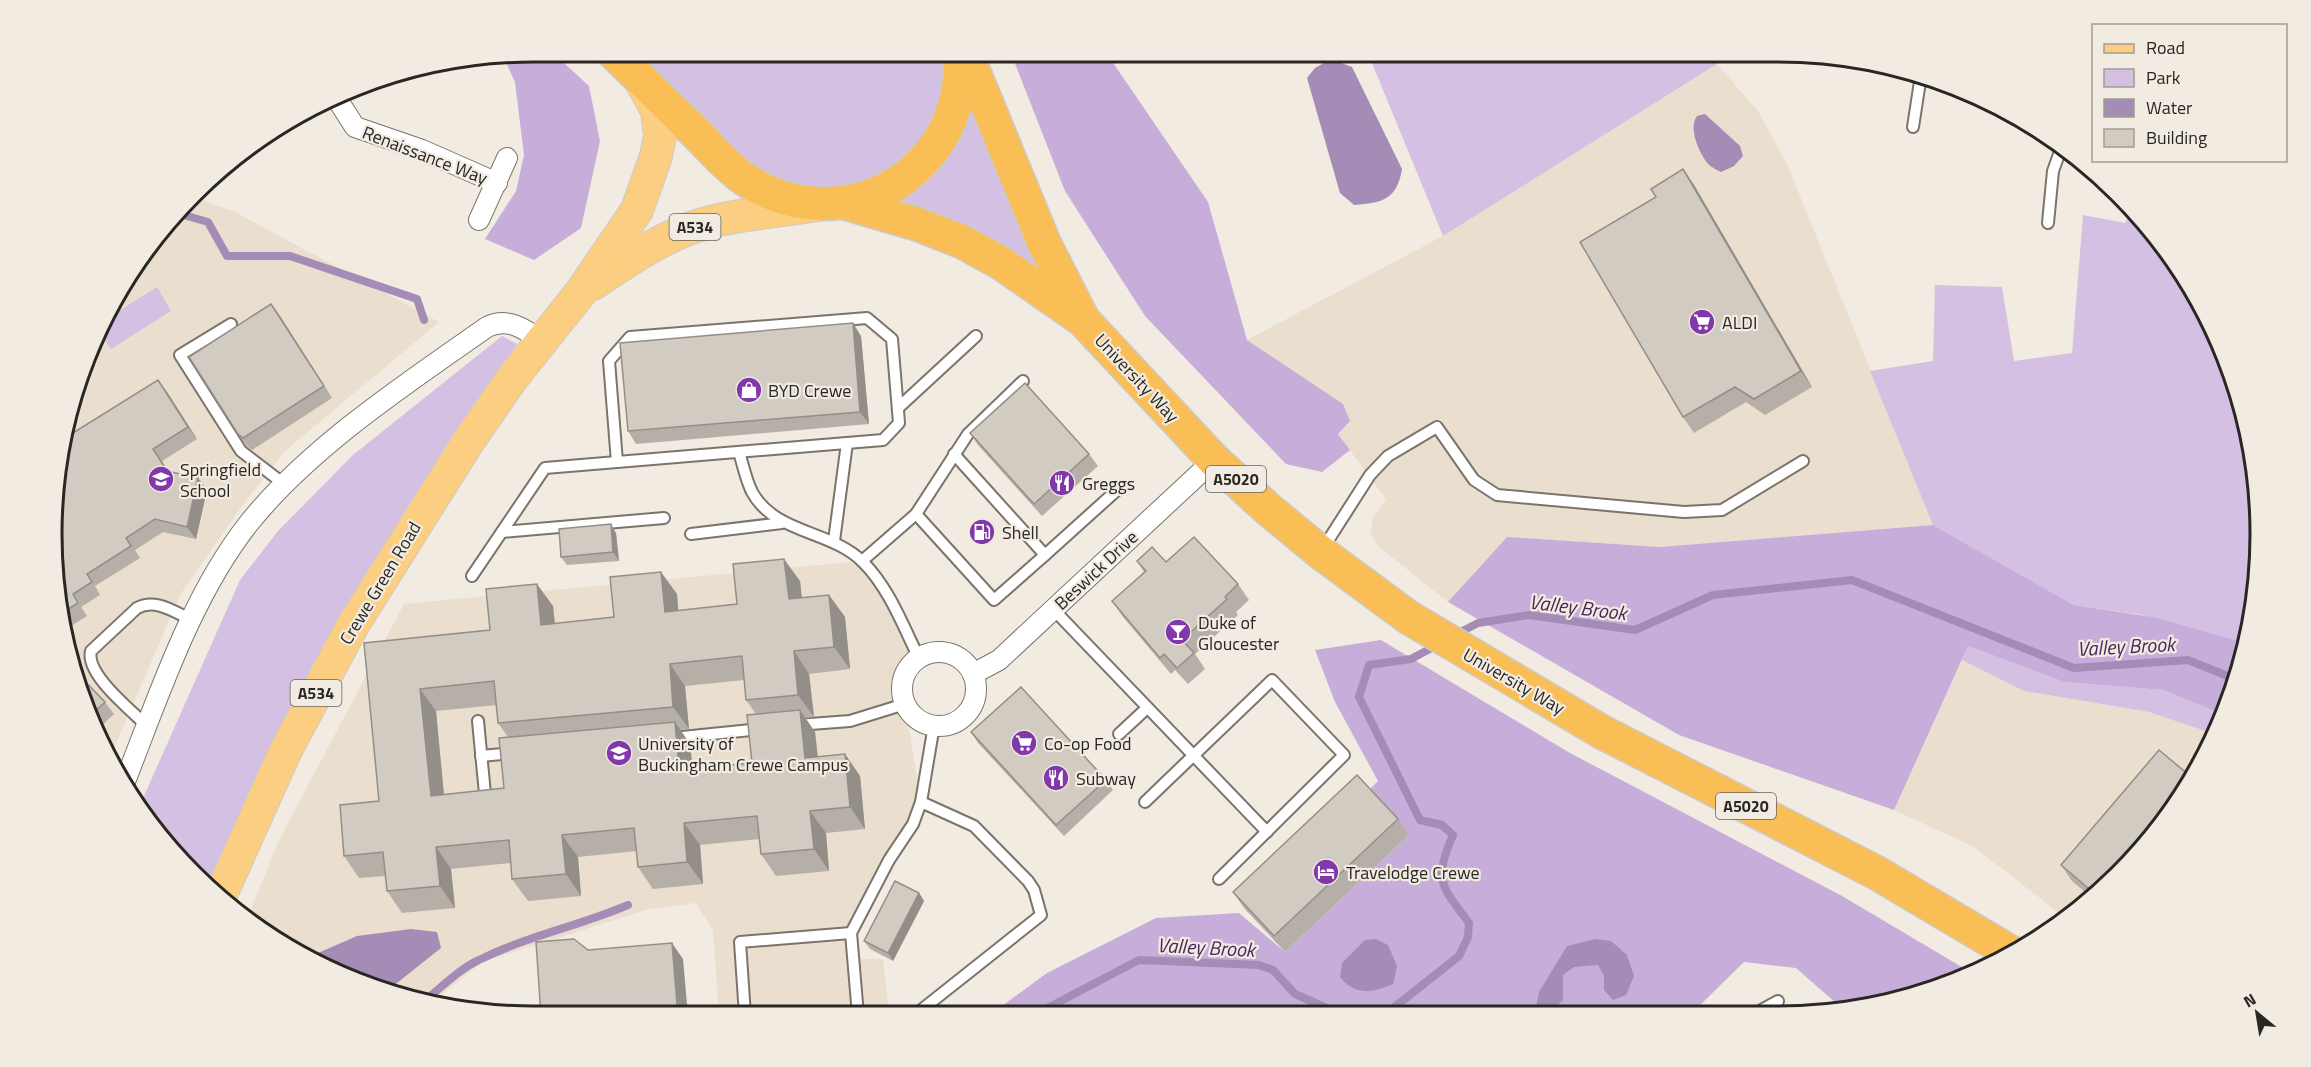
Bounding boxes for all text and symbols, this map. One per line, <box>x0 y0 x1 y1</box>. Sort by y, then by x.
legend <box>2092 24 2287 162</box>
text: Road <box>2146 34 2185 61</box>
text: Park <box>2146 64 2181 91</box>
text: Water <box>2146 94 2192 121</box>
street label: Renaissance Way <box>358 119 492 191</box>
text: Building <box>2146 124 2207 151</box>
road number: A534 <box>670 214 720 240</box>
supermarket icon: ALDI <box>1687 307 1717 337</box>
place label: ALDI <box>1722 309 1757 336</box>
street label: University Way <box>1088 327 1186 429</box>
shop icon: BYD Crewe <box>734 375 764 405</box>
place label: BYD Crewe <box>768 377 851 404</box>
place label: Springfield School <box>180 456 261 504</box>
school or university icon: Springfield School <box>146 464 176 494</box>
road number: A5020 <box>1206 466 1266 492</box>
restaurant icon: Greggs <box>1047 468 1077 498</box>
place label: Greggs <box>1082 470 1135 497</box>
street label: Crewe Green Road <box>333 516 427 650</box>
fuel station icon: Shell <box>967 517 997 547</box>
place label: Shell <box>1002 519 1039 546</box>
street label: Beswick Drive <box>1048 524 1144 616</box>
water label: Valley Brook <box>1528 586 1630 629</box>
place label: Duke of Gloucester <box>1198 609 1279 657</box>
bar icon: Duke of Gloucester <box>1163 617 1193 647</box>
water label: Valley Brook <box>2076 628 2178 664</box>
street label: University Way <box>1458 641 1570 721</box>
road number: A534 <box>290 680 342 706</box>
supermarket icon: Co-op Food <box>1009 728 1039 758</box>
place label: University of Buckingham Crewe Campus <box>638 730 848 778</box>
place label: Co-op Food <box>1044 730 1132 757</box>
school or university icon: University of Buckingham Crewe Campus <box>604 738 634 768</box>
restaurant icon: Subway <box>1041 763 1071 793</box>
place label: Subway <box>1076 765 1136 792</box>
road number: A5020 <box>1716 793 1776 819</box>
hotel icon: Travelodge Crewe <box>1311 857 1341 887</box>
place label: Travelodge Crewe <box>1346 859 1480 886</box>
water label: Valley Brook <box>1156 929 1258 965</box>
north arrow <box>2227 983 2287 1043</box>
text: N <box>2239 987 2260 1013</box>

